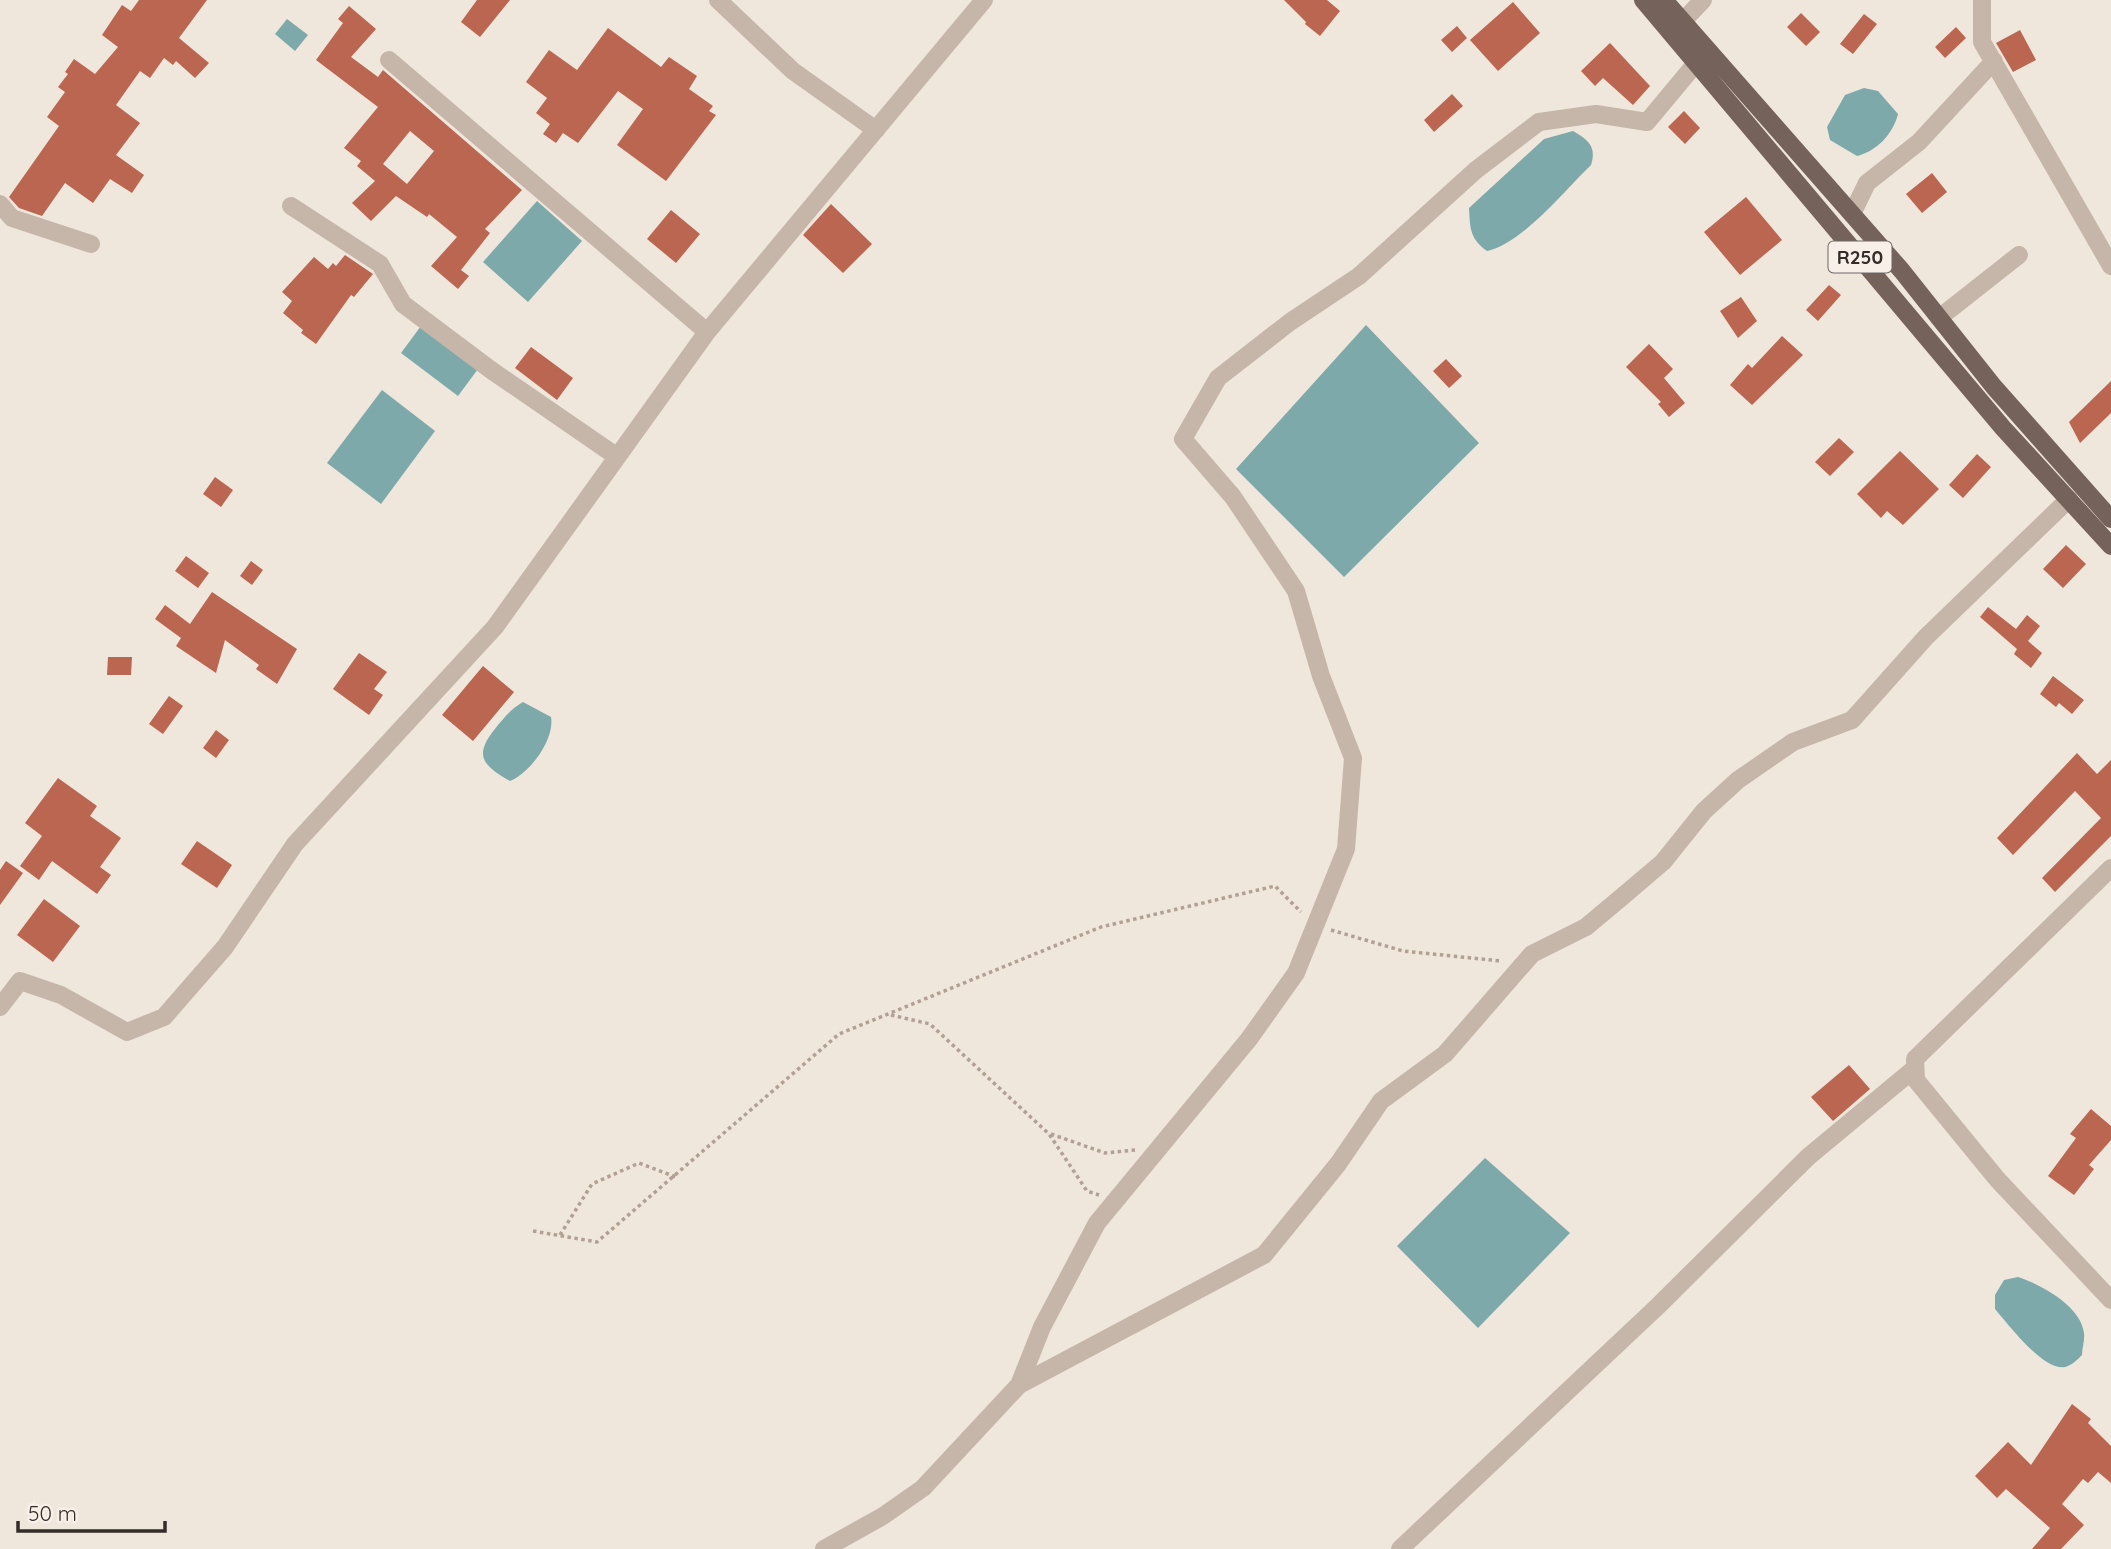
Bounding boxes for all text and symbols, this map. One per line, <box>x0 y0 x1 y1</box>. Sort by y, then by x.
road number: R250 <box>1828 242 1892 272</box>
scale bar <box>18 1490 164 1534</box>
text: 50 m <box>28 1500 77 1526</box>

